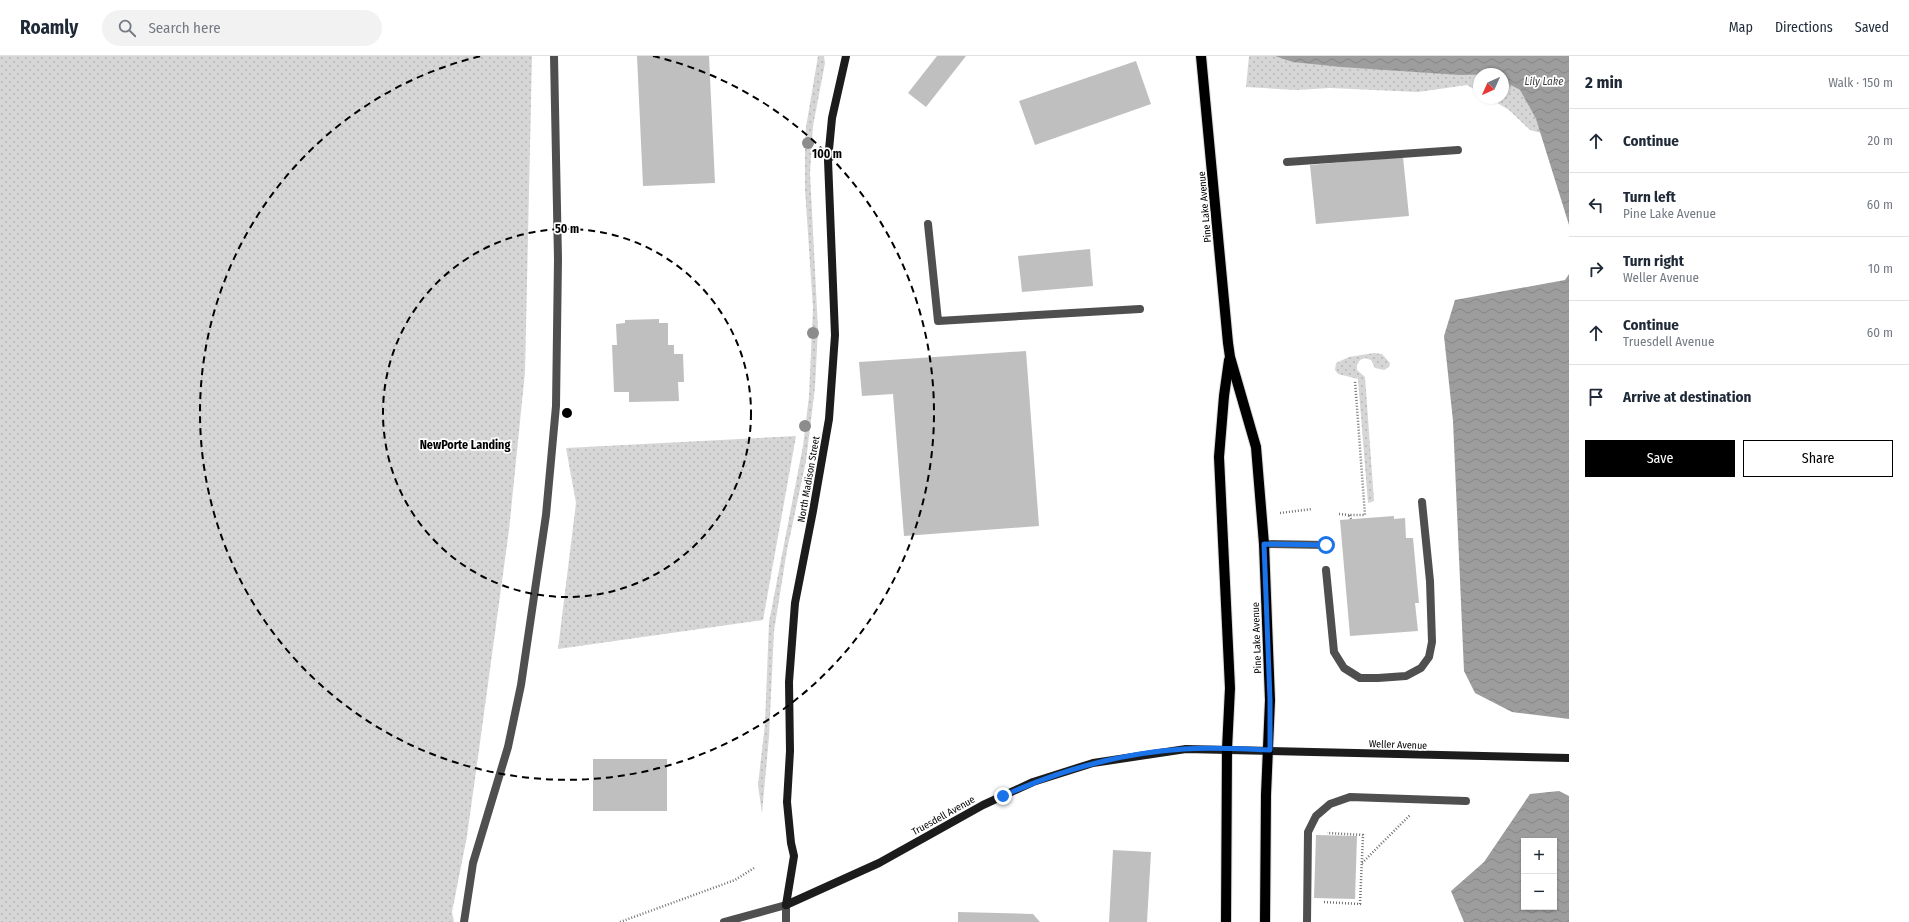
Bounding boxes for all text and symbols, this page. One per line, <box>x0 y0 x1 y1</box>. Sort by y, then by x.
search box <box>102 10 382 46</box>
text: Roamly <box>20 16 78 39</box>
icon: search <box>116 17 138 39</box>
text: Search here <box>148 19 221 37</box>
text: Map <box>1729 19 1753 36</box>
text: Directions <box>1775 19 1833 36</box>
text: Saved <box>1855 19 1889 36</box>
north arrow <box>1473 68 1509 104</box>
text: 2 min <box>1585 72 1623 93</box>
water label: Lily Lake <box>1525 75 1563 88</box>
text: Walk · 150 m <box>1828 75 1893 90</box>
icon: ahead <box>1585 130 1607 152</box>
text: Continue <box>1623 132 1679 150</box>
text: 20 m <box>1867 133 1893 148</box>
text: 100 m <box>812 147 842 161</box>
street label: Pine Lake Avenue <box>1196 171 1214 243</box>
text: Turn left <box>1623 188 1676 206</box>
icon: left <box>1585 194 1607 216</box>
text: 60 m <box>1867 197 1893 212</box>
text: Pine Lake Avenue <box>1623 206 1716 221</box>
text: 50 m <box>555 222 579 236</box>
text: Turn right <box>1623 252 1684 270</box>
icon: right <box>1585 258 1607 280</box>
text: 10 m <box>1868 261 1893 276</box>
text: Weller Avenue <box>1623 270 1699 285</box>
text: Continue <box>1623 316 1679 334</box>
icon: ahead <box>1585 322 1607 344</box>
text: 60 m <box>1867 325 1893 340</box>
text: Truesdell Avenue <box>1623 334 1714 349</box>
icon: arrive <box>1585 386 1607 408</box>
text: Arrive at destination <box>1623 388 1751 406</box>
centre of rings <box>560 406 574 420</box>
street label: North Madison Street <box>795 434 823 523</box>
district label: NewPorte Landing <box>420 438 510 452</box>
button: Save <box>1585 440 1735 477</box>
button: Share <box>1743 440 1893 477</box>
route start <box>1317 536 1335 554</box>
street label: Pine Lake Avenue <box>1250 602 1264 674</box>
street label: Weller Avenue <box>1369 738 1427 752</box>
route end <box>994 787 1012 805</box>
street label: Truesdell Avenue <box>910 794 977 838</box>
map controls <box>1521 838 1557 910</box>
button: + <box>1521 838 1557 874</box>
button: − <box>1521 874 1557 910</box>

